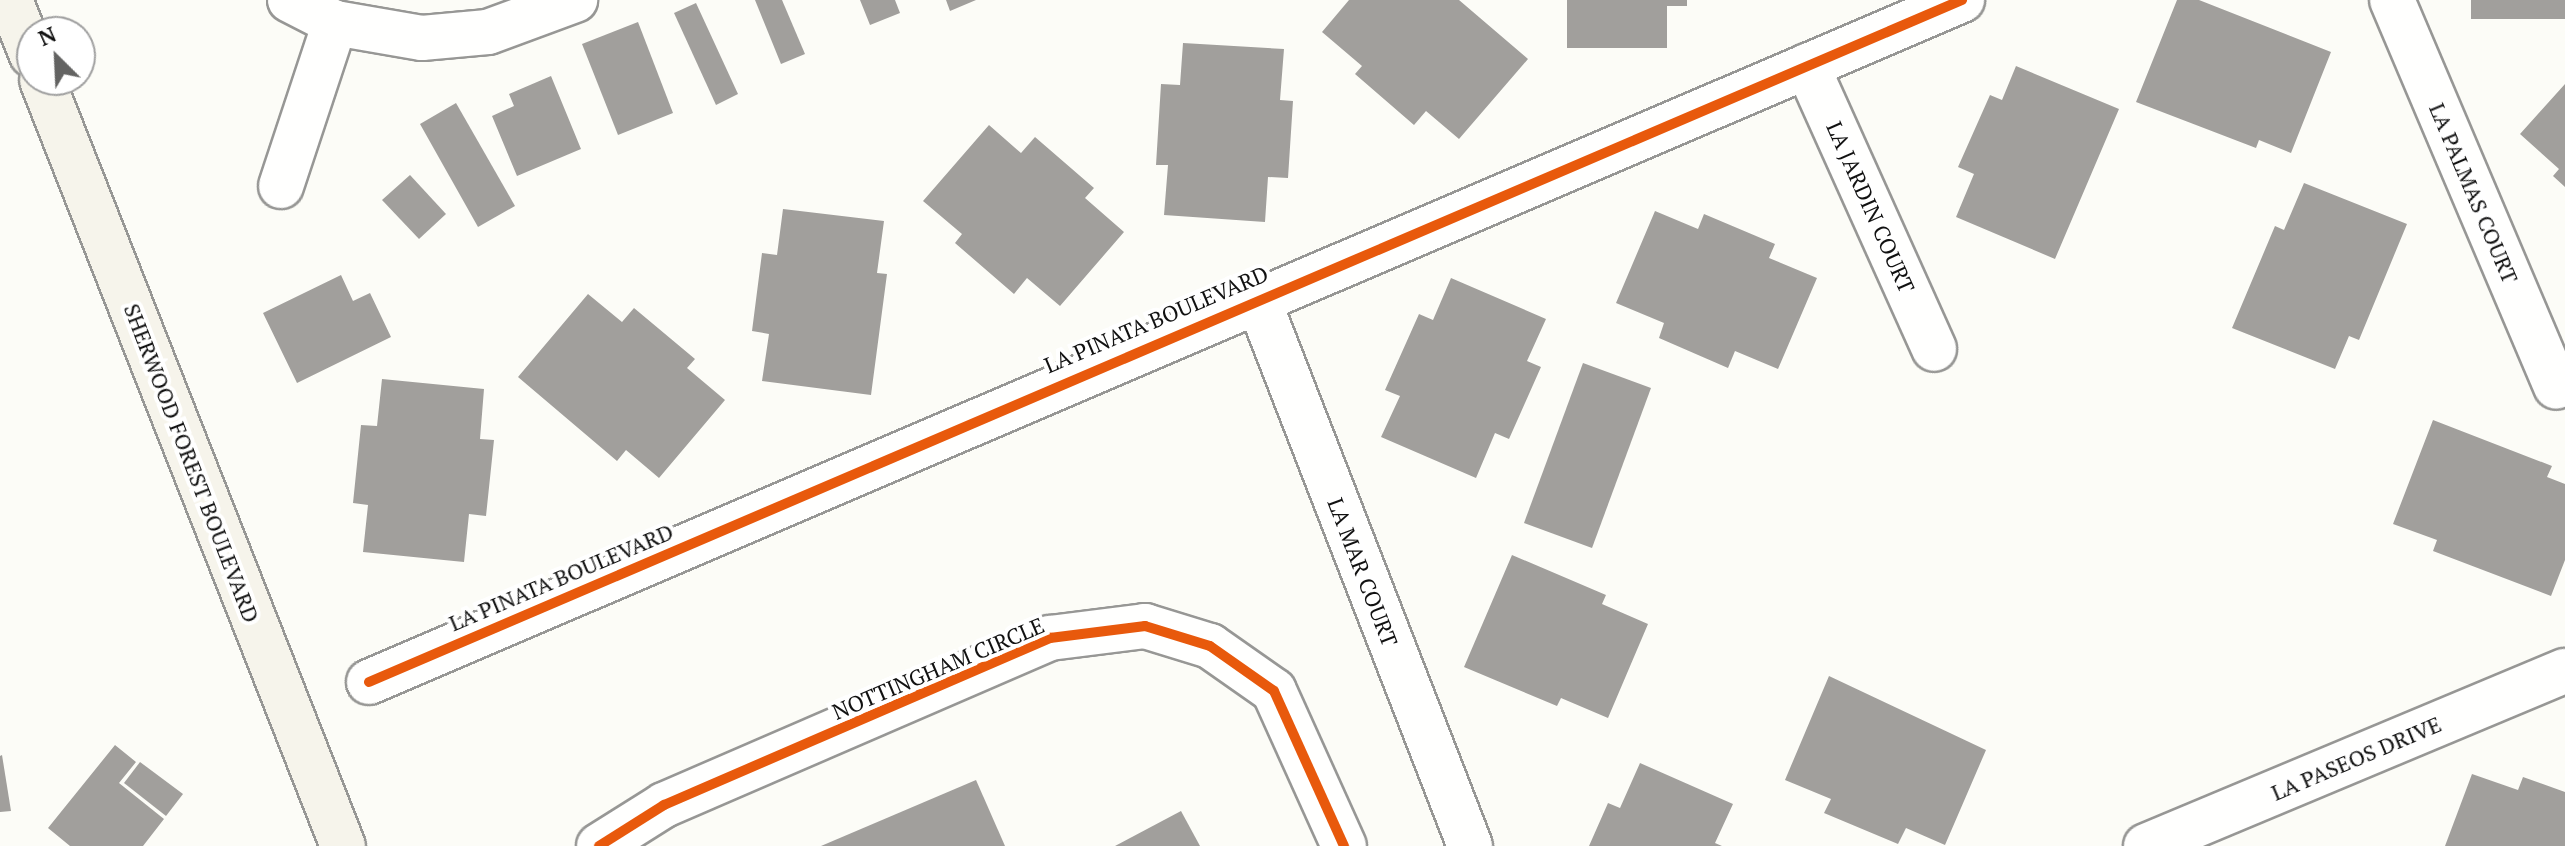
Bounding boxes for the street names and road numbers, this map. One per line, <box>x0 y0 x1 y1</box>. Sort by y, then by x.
street label: LA PALMAS COURT <box>2424 99 2524 287</box>
street label: LA JARDIN COURT <box>1821 117 1921 297</box>
street label: LA PINATA BOULEVARD <box>1040 260 1272 378</box>
street label: SHERWOOD FOREST BOULEVARD <box>119 300 265 626</box>
street label: LA MAR COURT <box>1323 494 1403 650</box>
street label: LA PINATA BOULEVARD <box>445 518 677 636</box>
street label: NOTTINGHAM CIRCLE <box>828 611 1048 725</box>
street label: LA PASEOS DRIVE <box>2267 710 2445 806</box>

